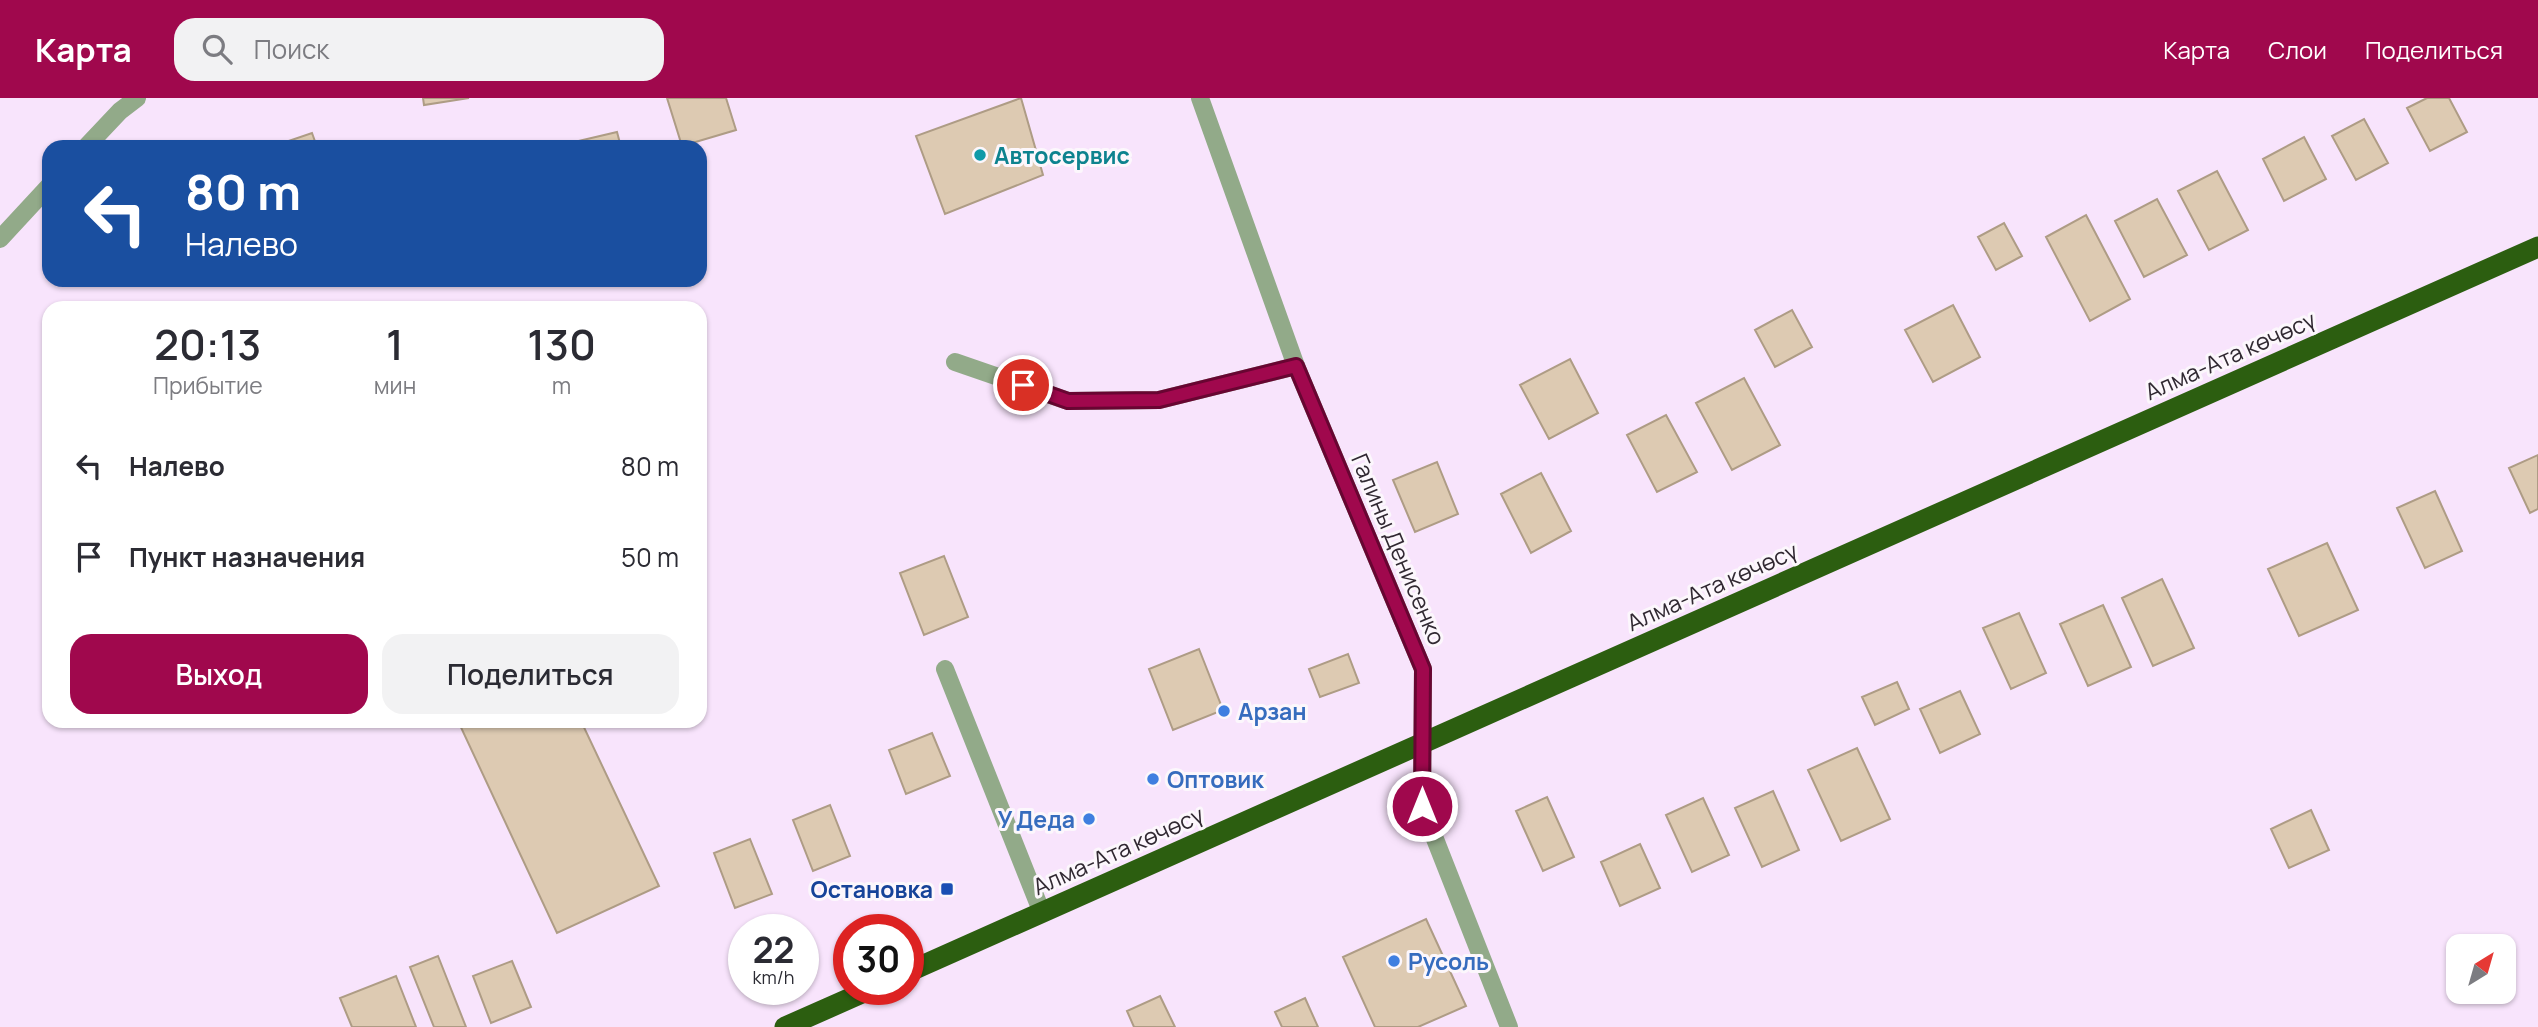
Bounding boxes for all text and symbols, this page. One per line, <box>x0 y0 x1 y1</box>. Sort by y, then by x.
search box <box>174 18 664 81</box>
text: Карта <box>35 27 132 72</box>
icon: search <box>198 30 236 68</box>
text: Поиск <box>254 31 329 67</box>
text: Карта <box>2163 33 2230 66</box>
text: Слои <box>2268 33 2327 66</box>
text: Поделиться <box>2365 33 2503 66</box>
place label: Автосервис <box>994 139 1130 171</box>
marker: Автосервис <box>972 147 988 163</box>
text: 80 m <box>185 158 301 225</box>
icon: left <box>70 168 161 259</box>
text: Налево <box>185 222 298 266</box>
street label: Алма-Ата көчөсү <box>2139 303 2321 407</box>
text: 20:13 <box>154 315 261 373</box>
text: 1 <box>386 315 404 373</box>
text: 130 <box>527 315 596 373</box>
pin <box>993 355 1053 415</box>
icon: arrive <box>1004 366 1042 404</box>
text: Прибытие <box>153 369 263 401</box>
text: мин <box>374 369 416 401</box>
text: m <box>552 369 571 401</box>
icon: left <box>70 447 108 485</box>
text: Налево <box>129 448 225 484</box>
text: 80 m <box>621 448 679 484</box>
street label: Галины Денисенко <box>1344 448 1454 650</box>
street label: Алма-Ата көчөсү <box>1621 534 1803 638</box>
icon: arrive <box>70 538 108 576</box>
text: Пункт назначения <box>129 539 365 575</box>
text: 50 m <box>621 539 679 575</box>
button: Выход <box>70 634 368 714</box>
button: Поделиться <box>382 634 679 714</box>
place label: Арзан <box>1238 695 1307 727</box>
marker: Арзан <box>1216 703 1232 719</box>
place label: Оптовик <box>1167 763 1264 795</box>
position arrow <box>1385 769 1459 843</box>
marker: Оптовик <box>1145 771 1161 787</box>
street label: Алма-Ата көчөсү <box>1027 798 1209 902</box>
place label: У Деда <box>998 803 1075 835</box>
marker: У Деда <box>1081 811 1097 827</box>
place label: Остановка <box>810 873 933 905</box>
marker: Остановка <box>939 881 955 897</box>
speed limit sign: 30 <box>833 914 924 1005</box>
text: 22 <box>753 926 794 974</box>
north arrow <box>2446 934 2516 1004</box>
map controls <box>2446 934 2516 1004</box>
place label: Русоль <box>1408 945 1489 977</box>
marker: Русоль <box>1386 953 1402 969</box>
text: km/h <box>753 965 794 989</box>

